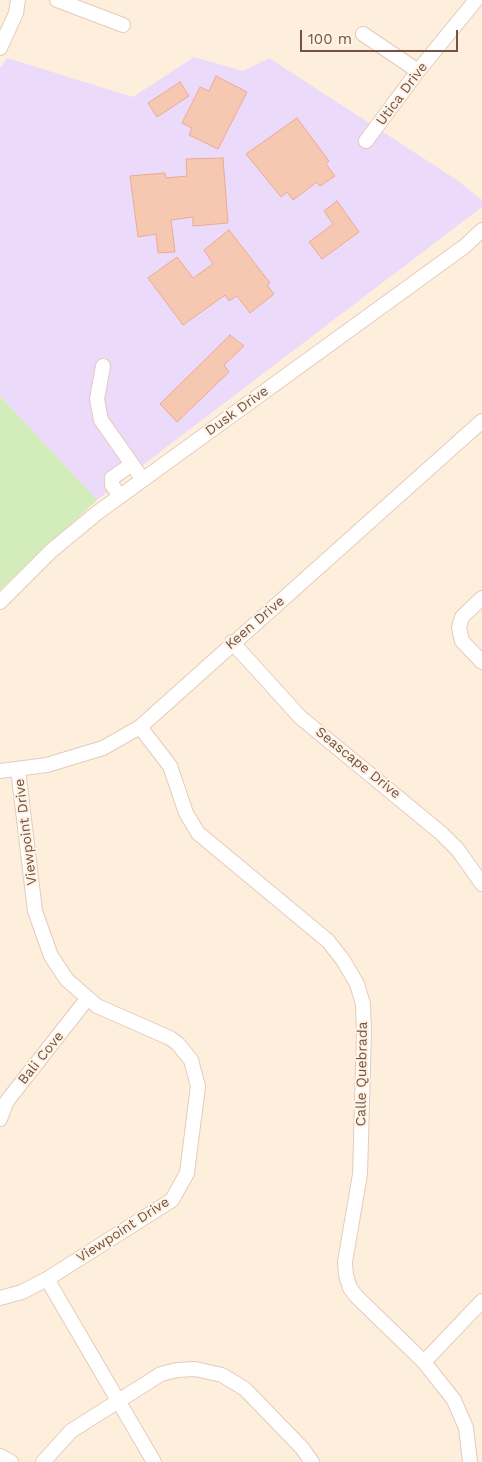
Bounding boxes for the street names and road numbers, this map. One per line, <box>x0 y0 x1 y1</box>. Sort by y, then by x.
street label: Utica Drive <box>373 59 431 129</box>
street label: Dusk Drive <box>202 383 272 439</box>
street label: Keen Drive <box>222 593 288 653</box>
street label: Seascape Drive <box>312 724 404 802</box>
street label: Viewpoint Drive <box>11 778 41 886</box>
street label: Calle Quebrada <box>353 1021 371 1127</box>
street label: Bali Cove <box>15 1028 67 1088</box>
street label: Viewpoint Drive <box>73 1194 173 1266</box>

